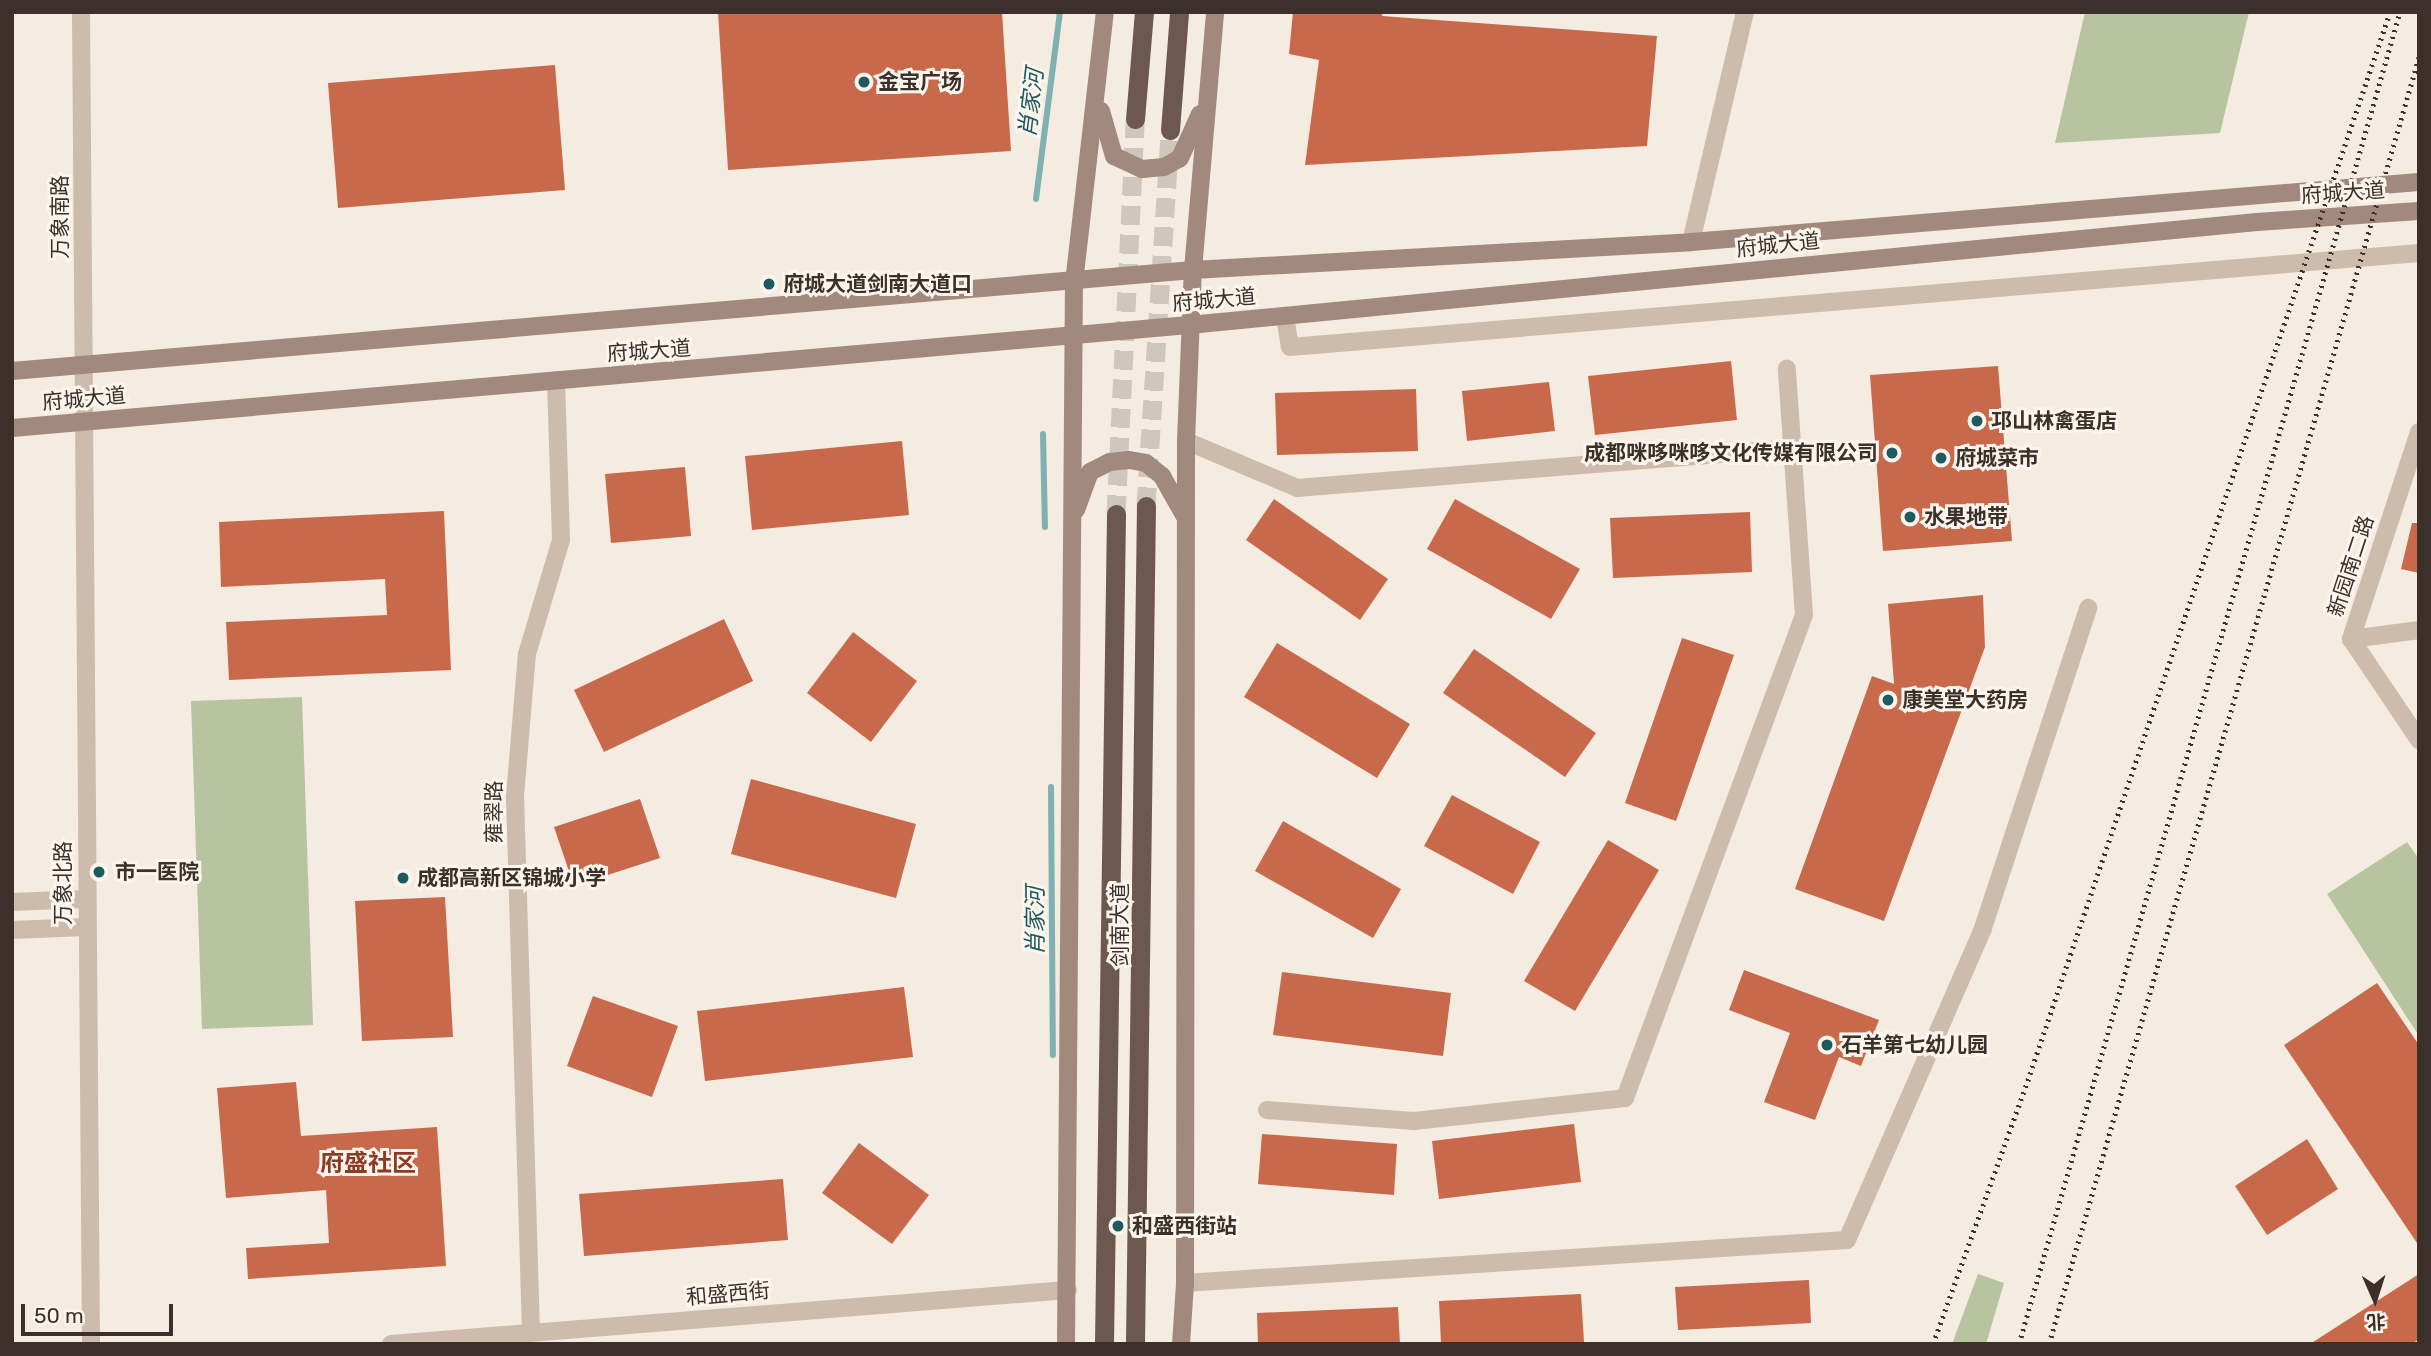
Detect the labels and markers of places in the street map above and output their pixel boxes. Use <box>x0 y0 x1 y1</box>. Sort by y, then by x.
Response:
place label: 金宝广场 <box>878 69 962 95</box>
marker: 金宝广场 <box>856 74 872 90</box>
place label: 府城大道剑南大道口 <box>783 271 972 297</box>
marker: 府城大道剑南大道口 <box>761 276 777 292</box>
place label: 邛山林禽蛋店 <box>1991 408 2117 434</box>
marker: 邛山林禽蛋店 <box>1969 413 1985 429</box>
place label: 成都咪哆咪哆文化传媒有限公司 <box>1584 440 1878 466</box>
marker: 成都咪哆咪哆文化传媒有限公司 <box>1884 445 1900 461</box>
place label: 府城菜市 <box>1955 445 2039 471</box>
marker: 府城菜市 <box>1933 450 1949 466</box>
place label: 水果地带 <box>1924 504 2008 530</box>
marker: 水果地带 <box>1902 509 1918 525</box>
place label: 康美堂大药房 <box>1902 687 2028 713</box>
marker: 康美堂大药房 <box>1880 692 1896 708</box>
place label: 市一医院 <box>115 859 199 885</box>
marker: 市一医院 <box>89 862 109 882</box>
place label: 成都高新区锦城小学 <box>417 865 606 891</box>
marker: 成都高新区锦城小学 <box>395 870 411 886</box>
place label: 石羊第七幼儿园 <box>1841 1032 1988 1058</box>
marker: 石羊第七幼儿园 <box>1819 1037 1835 1053</box>
place label: 和盛西街站 <box>1132 1213 1237 1239</box>
marker: 和盛西街站 <box>1110 1218 1126 1234</box>

